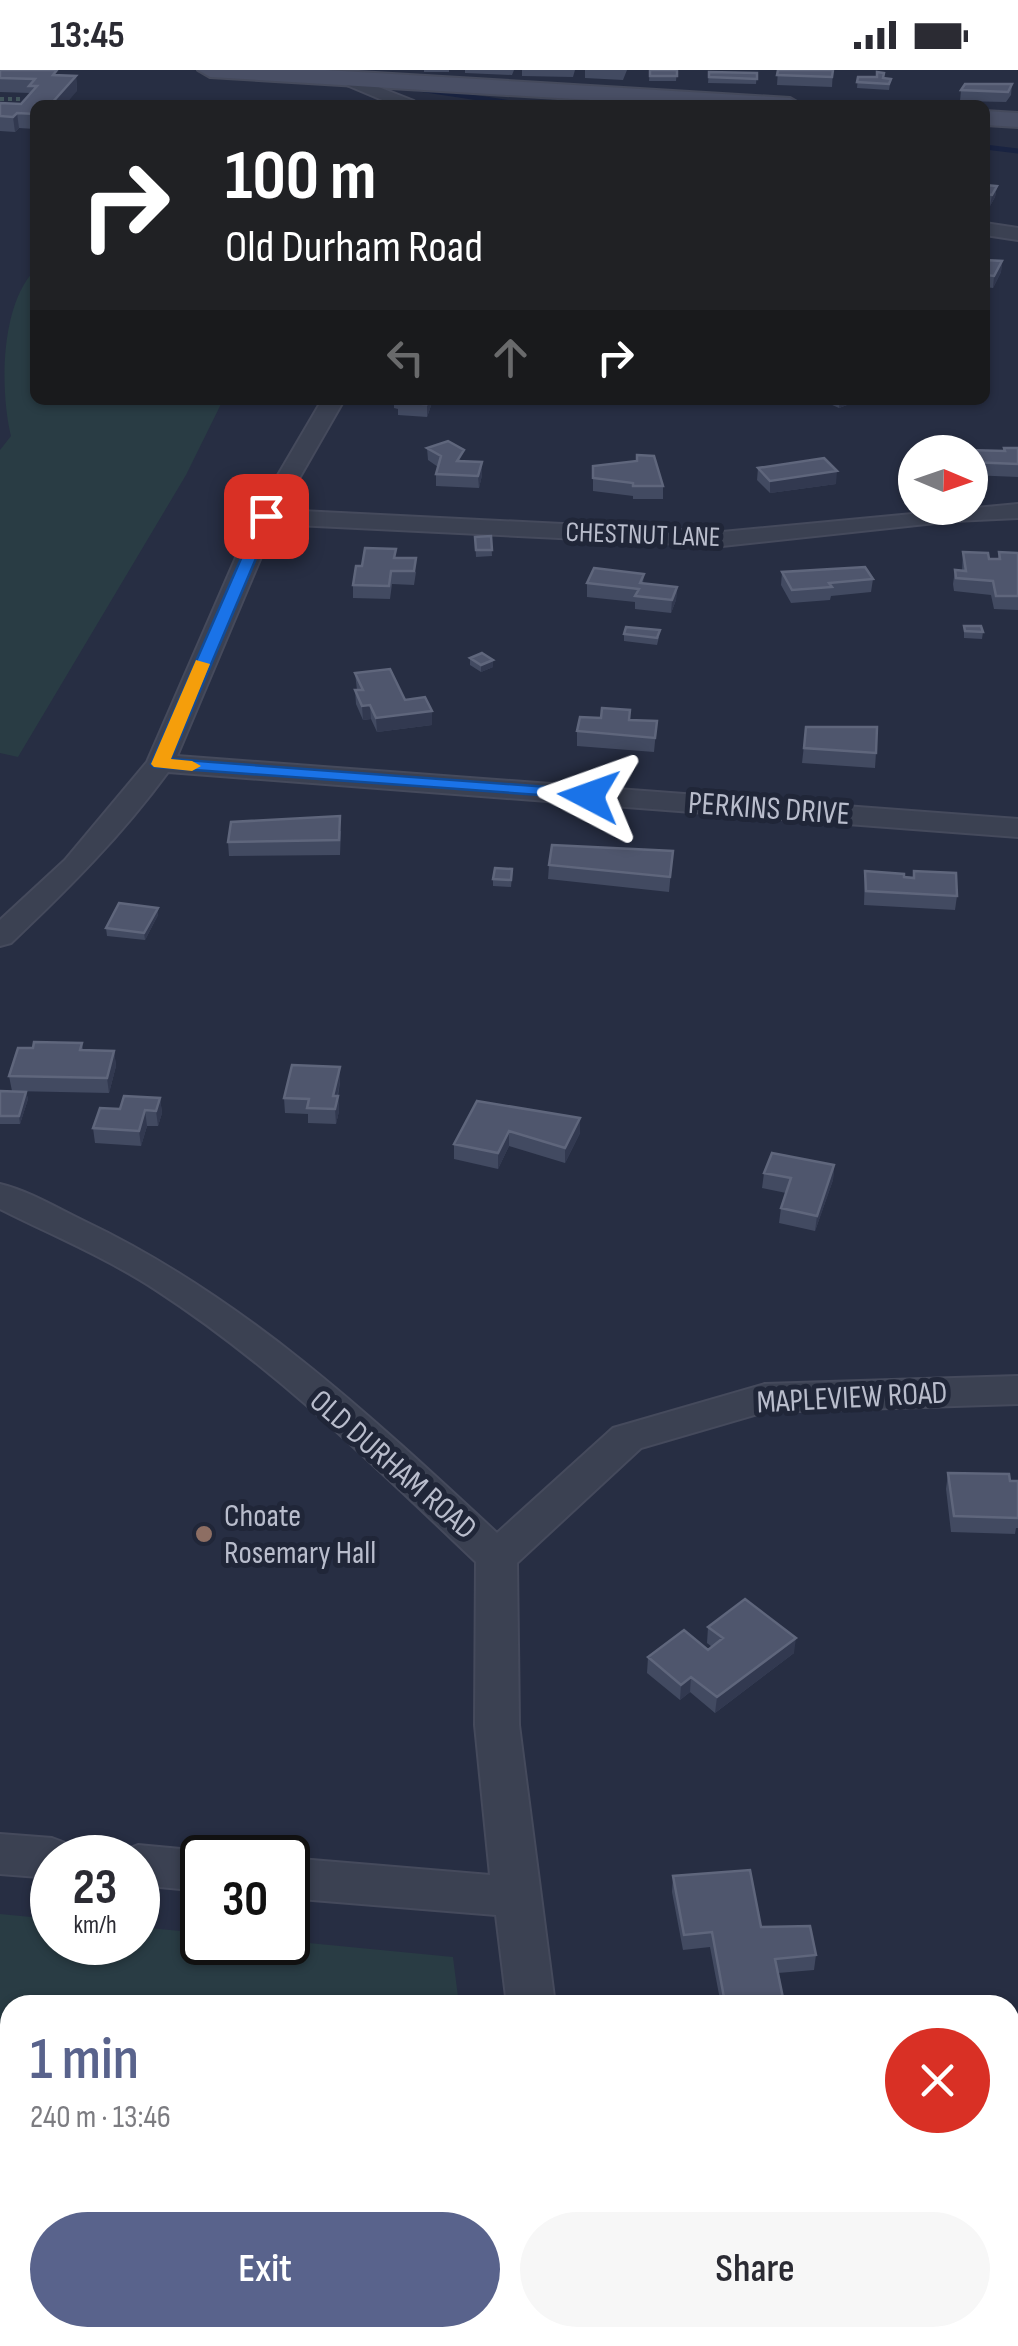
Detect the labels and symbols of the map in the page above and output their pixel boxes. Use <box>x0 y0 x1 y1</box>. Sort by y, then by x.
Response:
north arrow <box>898 435 988 525</box>
pin <box>224 474 309 559</box>
street label: CHESTNUT LANE <box>565 516 721 554</box>
position arrow <box>537 744 641 848</box>
street label: PERKINS DRIVE <box>687 784 851 834</box>
street label: MAPLEVIEW ROAD <box>756 1374 948 1422</box>
street label: OLD DURHAM ROAD <box>302 1382 484 1548</box>
place label: Choate Rosemary Hall <box>224 1497 376 1573</box>
marker: Choate Rosemary Hall <box>193 1523 215 1545</box>
speed limit sign: 30 <box>180 1835 310 1965</box>

